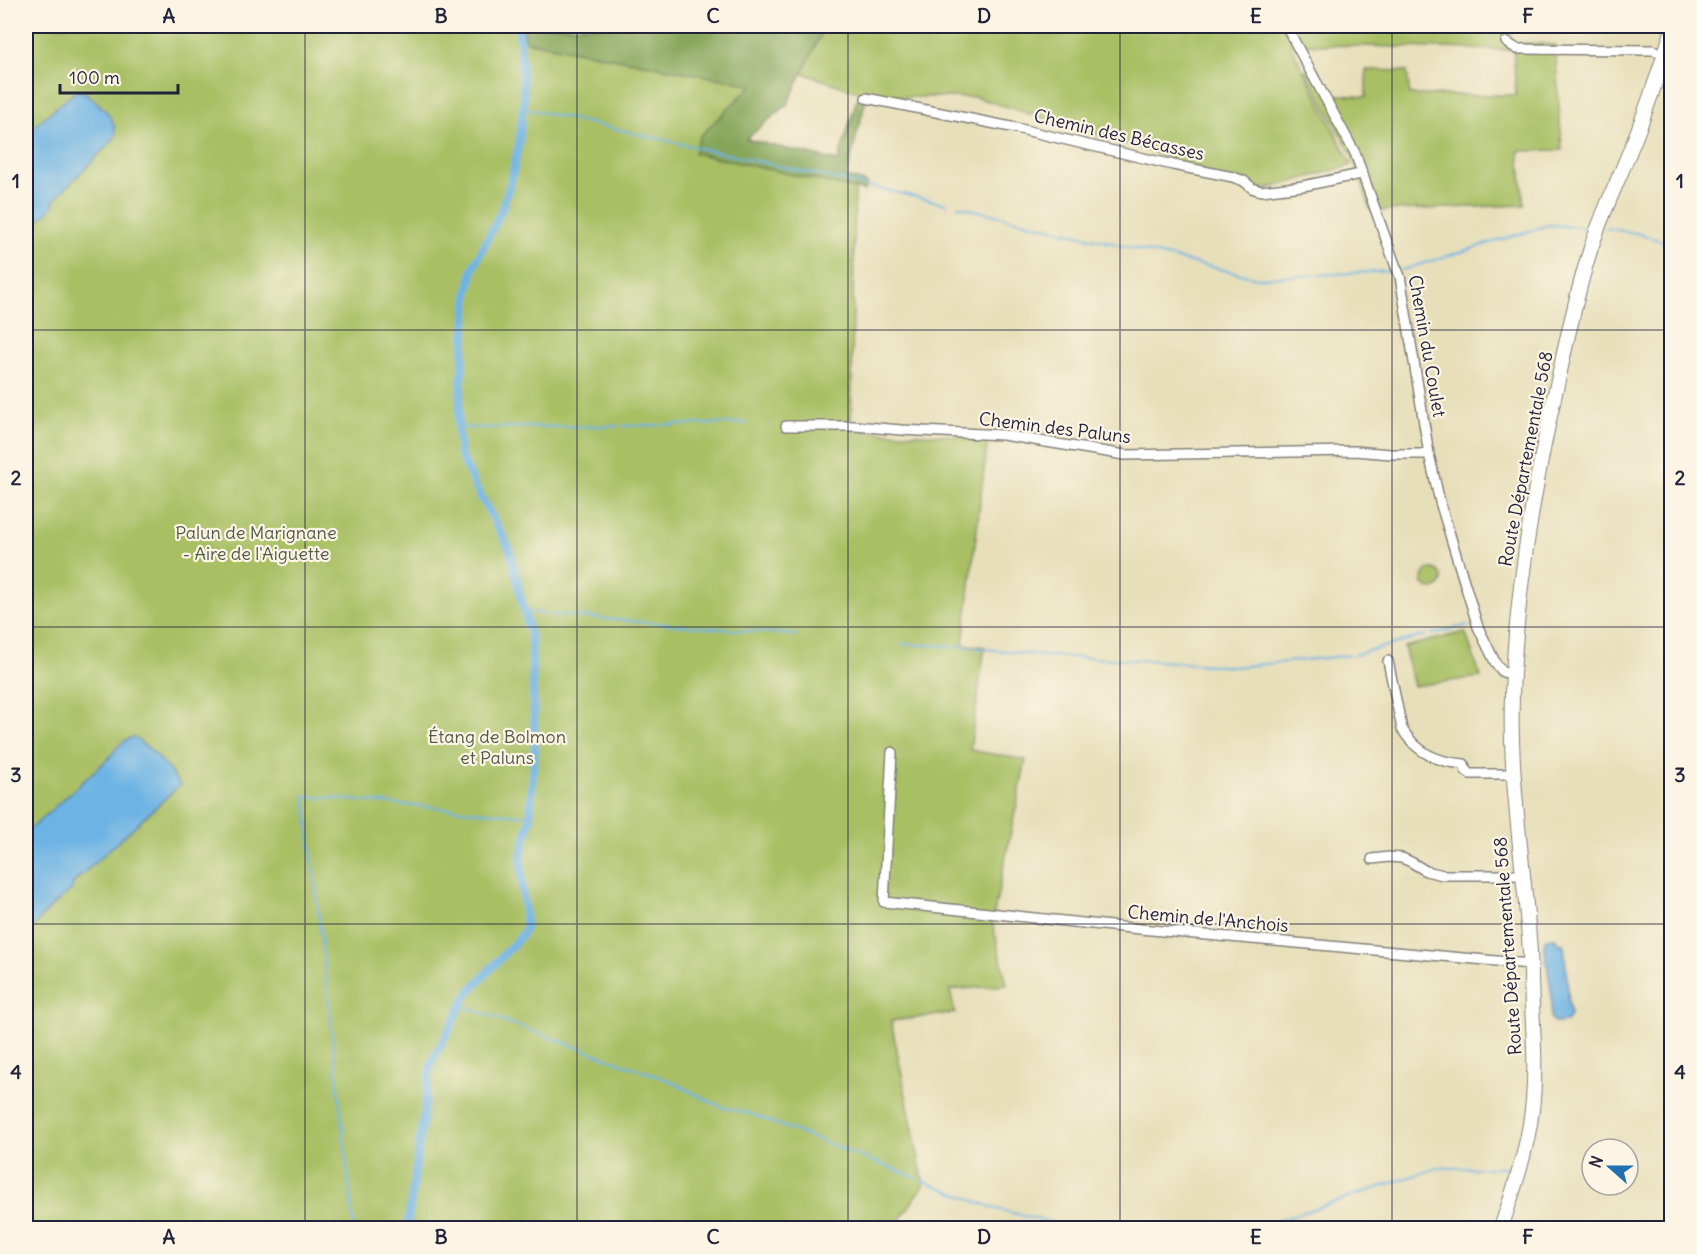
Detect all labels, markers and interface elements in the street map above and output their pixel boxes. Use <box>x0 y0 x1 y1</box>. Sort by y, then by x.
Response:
text: A <box>163 3 176 28</box>
text: B <box>434 3 448 28</box>
text: C <box>706 3 720 28</box>
text: D <box>977 3 991 28</box>
text: E <box>1250 3 1262 28</box>
text: F <box>1522 3 1534 28</box>
scale bar <box>60 57 178 95</box>
text: 100 m <box>69 66 120 89</box>
street label: Chemin des Bécasses <box>1032 104 1207 165</box>
text: 1 <box>12 168 20 193</box>
text: 1 <box>1676 168 1684 193</box>
street label: Chemin du Coulet <box>1404 273 1451 419</box>
street label: Route Départementale 568 <box>1493 349 1558 569</box>
street label: Chemin des Paluns <box>978 407 1132 448</box>
text: 2 <box>11 465 22 490</box>
text: 2 <box>1675 465 1686 490</box>
park label: Palun de Marignane - Aire de l'Aiguette <box>175 521 337 565</box>
park label: Étang de Bolmon et Paluns <box>428 725 566 769</box>
text: 3 <box>10 762 22 787</box>
text: 3 <box>1674 762 1686 787</box>
street label: Route Départementale 568 <box>1488 836 1527 1056</box>
street label: Chemin de l'Anchois <box>1127 900 1290 937</box>
text: 4 <box>10 1059 22 1084</box>
text: 4 <box>1674 1059 1686 1084</box>
north arrow <box>1580 1137 1640 1197</box>
text: N <box>1585 1153 1607 1170</box>
text: A <box>163 1224 176 1249</box>
text: B <box>434 1224 448 1249</box>
text: C <box>706 1224 720 1249</box>
text: D <box>977 1224 991 1249</box>
text: E <box>1250 1224 1262 1249</box>
text: F <box>1522 1224 1534 1249</box>

